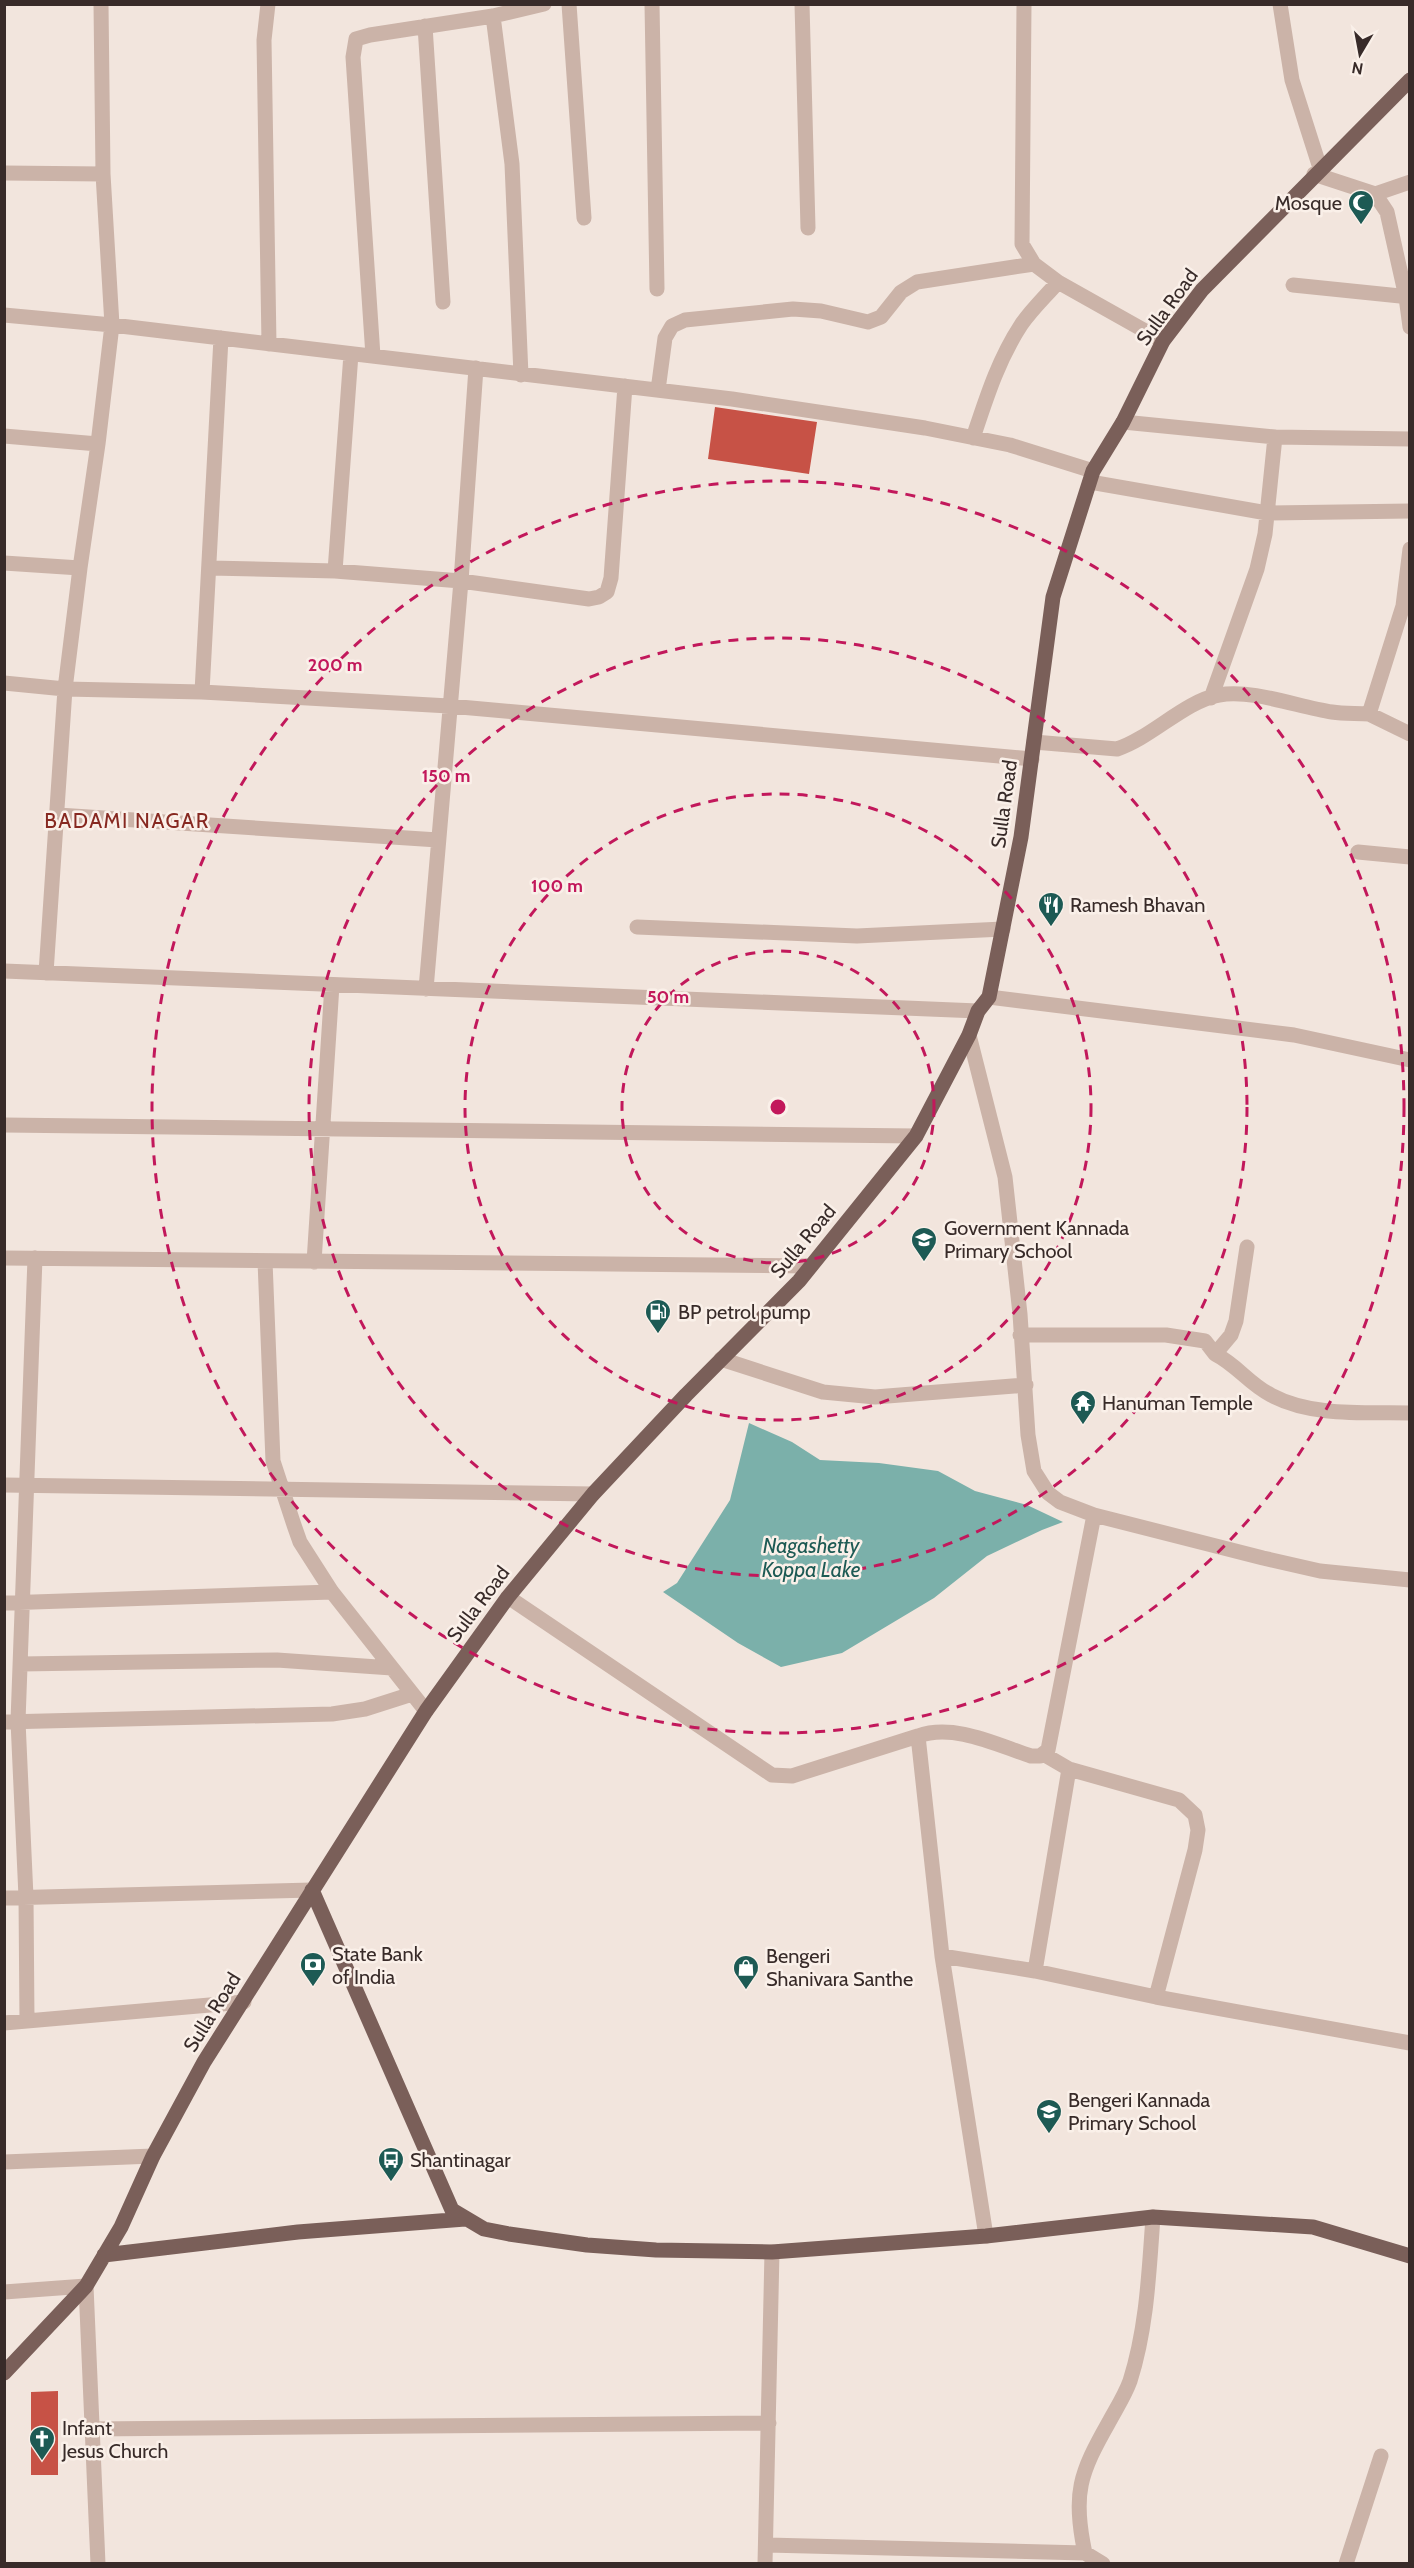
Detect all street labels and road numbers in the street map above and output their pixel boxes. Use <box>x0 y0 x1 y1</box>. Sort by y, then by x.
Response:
street label: Sulla Road <box>1131 264 1203 350</box>
street label: Sulla Road <box>986 758 1022 850</box>
street label: Sulla Road <box>765 1199 841 1283</box>
street label: Sulla Road <box>442 1561 514 1647</box>
street label: Sulla Road <box>178 1968 246 2056</box>

